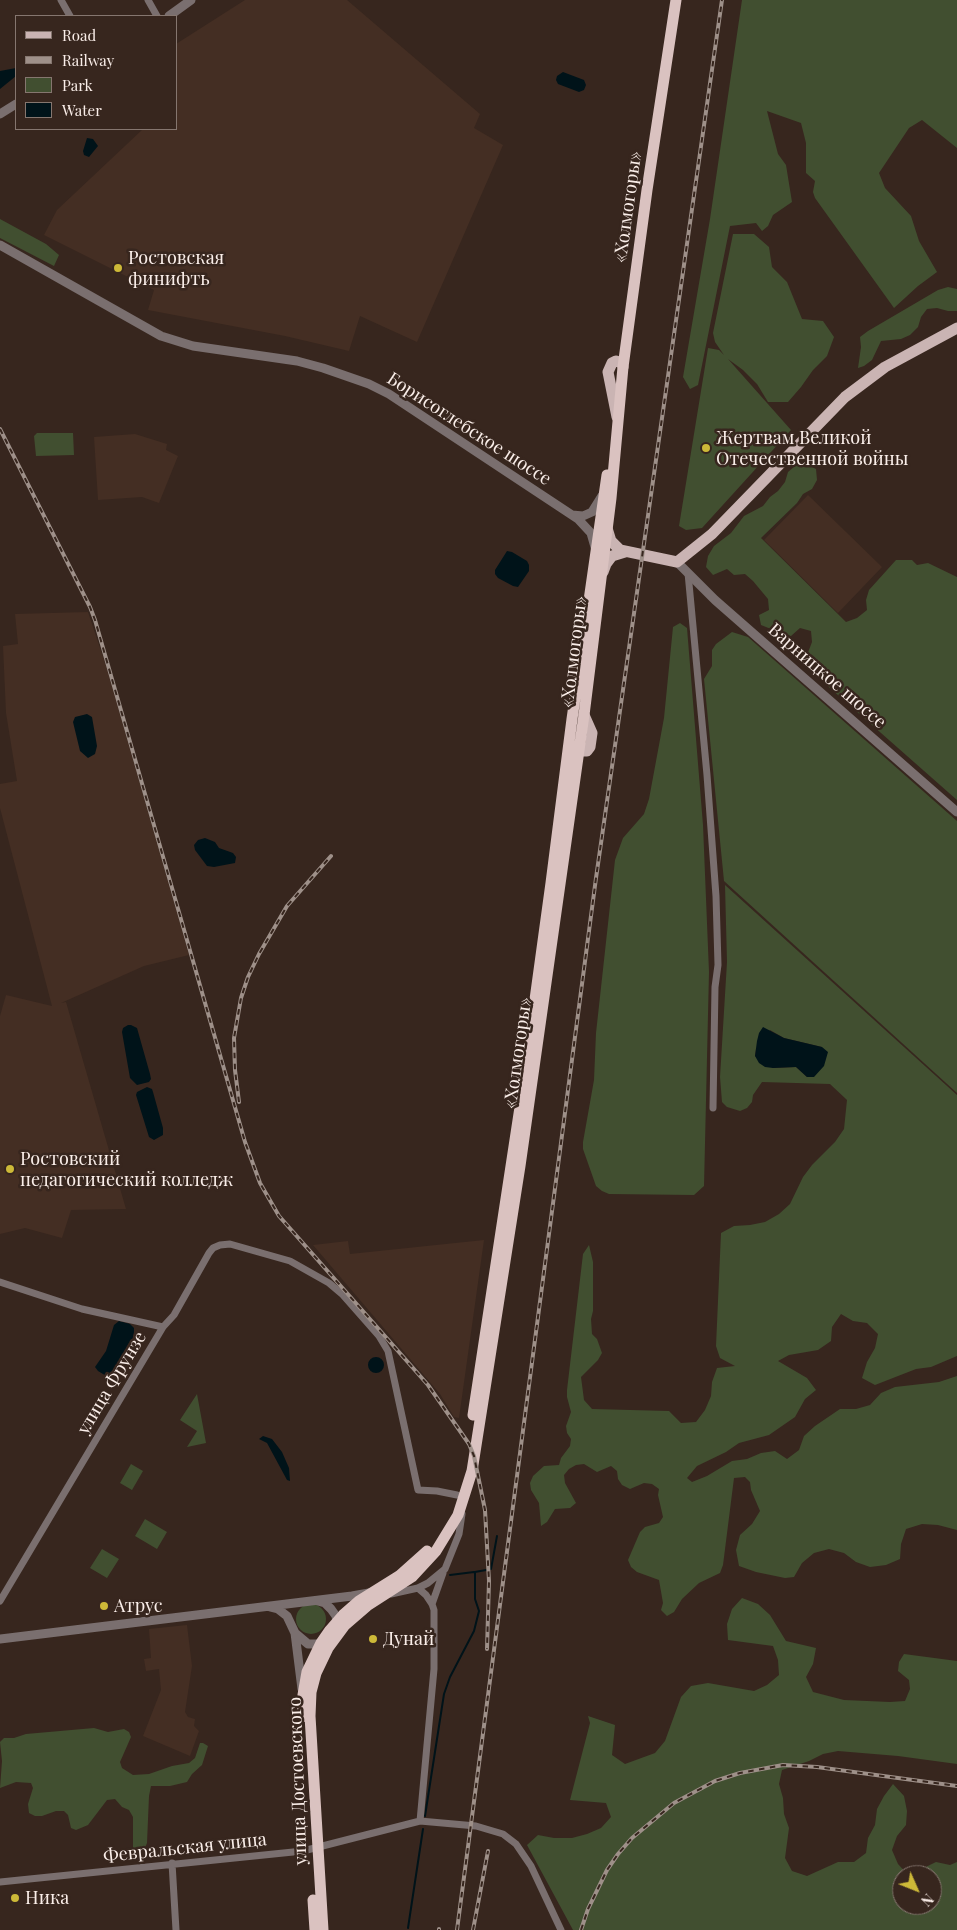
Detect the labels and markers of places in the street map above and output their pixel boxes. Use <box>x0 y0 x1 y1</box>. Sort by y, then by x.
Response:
place label: Ростовская финифть <box>128 247 224 290</box>
marker: Ростовская финифть <box>112 262 124 274</box>
place label: Жертвам Великой Отечественной войны <box>716 427 908 469</box>
marker: Жертвам Великой Отечественной войны <box>700 442 712 454</box>
place label: Ростовский педагогический колледж <box>20 1148 233 1190</box>
marker: Ростовский педагогический колледж <box>4 1163 16 1175</box>
place label: Атрус <box>114 1595 163 1617</box>
marker: Атрус <box>98 1600 110 1612</box>
place label: Дунай <box>383 1628 434 1650</box>
marker: Дунай <box>367 1633 379 1645</box>
place label: Ника <box>25 1887 69 1909</box>
marker: Ника <box>9 1892 21 1904</box>

